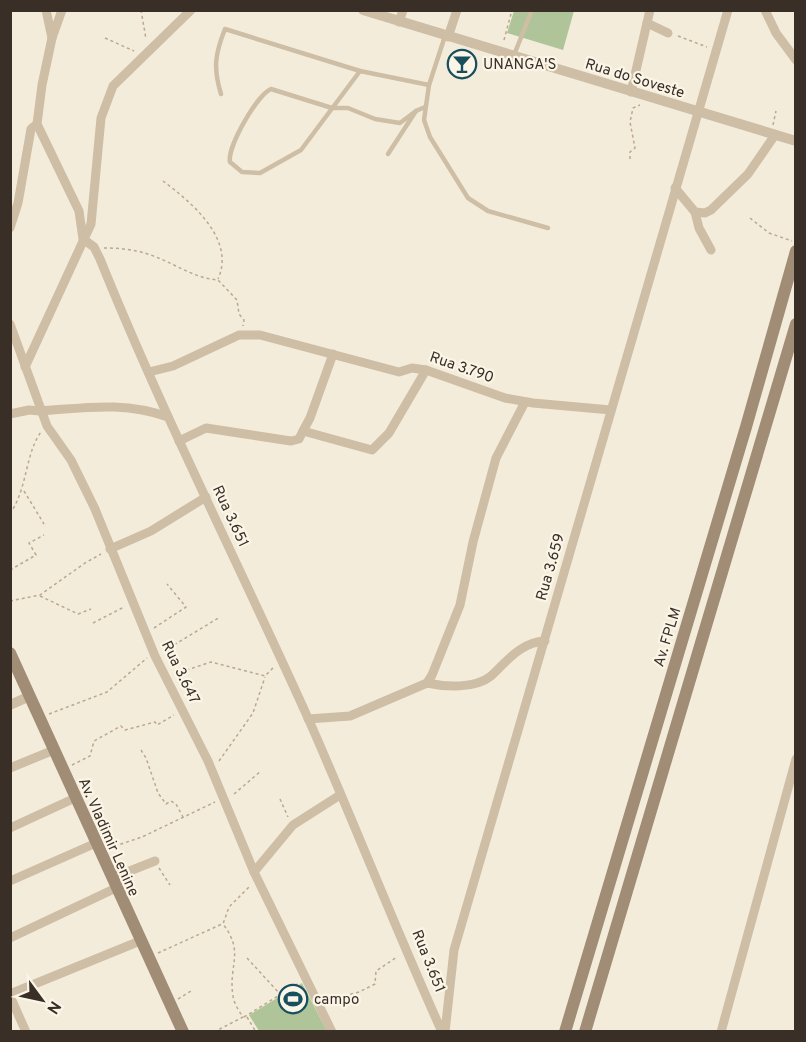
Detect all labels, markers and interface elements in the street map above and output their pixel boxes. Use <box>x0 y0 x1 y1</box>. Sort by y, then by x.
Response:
bar icon: UNANGA'S <box>446 48 478 80</box>
street label: Rua do Soveste <box>583 55 687 104</box>
place label: UNANGA'S <box>483 56 557 75</box>
street label: Rua 3.790 <box>427 349 496 388</box>
street label: Rua 3.651 <box>207 483 252 551</box>
street label: Rua 3.659 <box>533 532 570 603</box>
street label: Av. FPLM <box>650 605 686 670</box>
street label: Rua 3.647 <box>156 638 203 708</box>
street label: Av. Vladimir Lenine <box>73 775 142 900</box>
street label: Rua 3.651 <box>406 927 449 996</box>
north arrow <box>12 970 72 1030</box>
sports icon: campo <box>277 983 309 1015</box>
place label: campo <box>314 991 359 1010</box>
text: N <box>41 997 64 1017</box>

